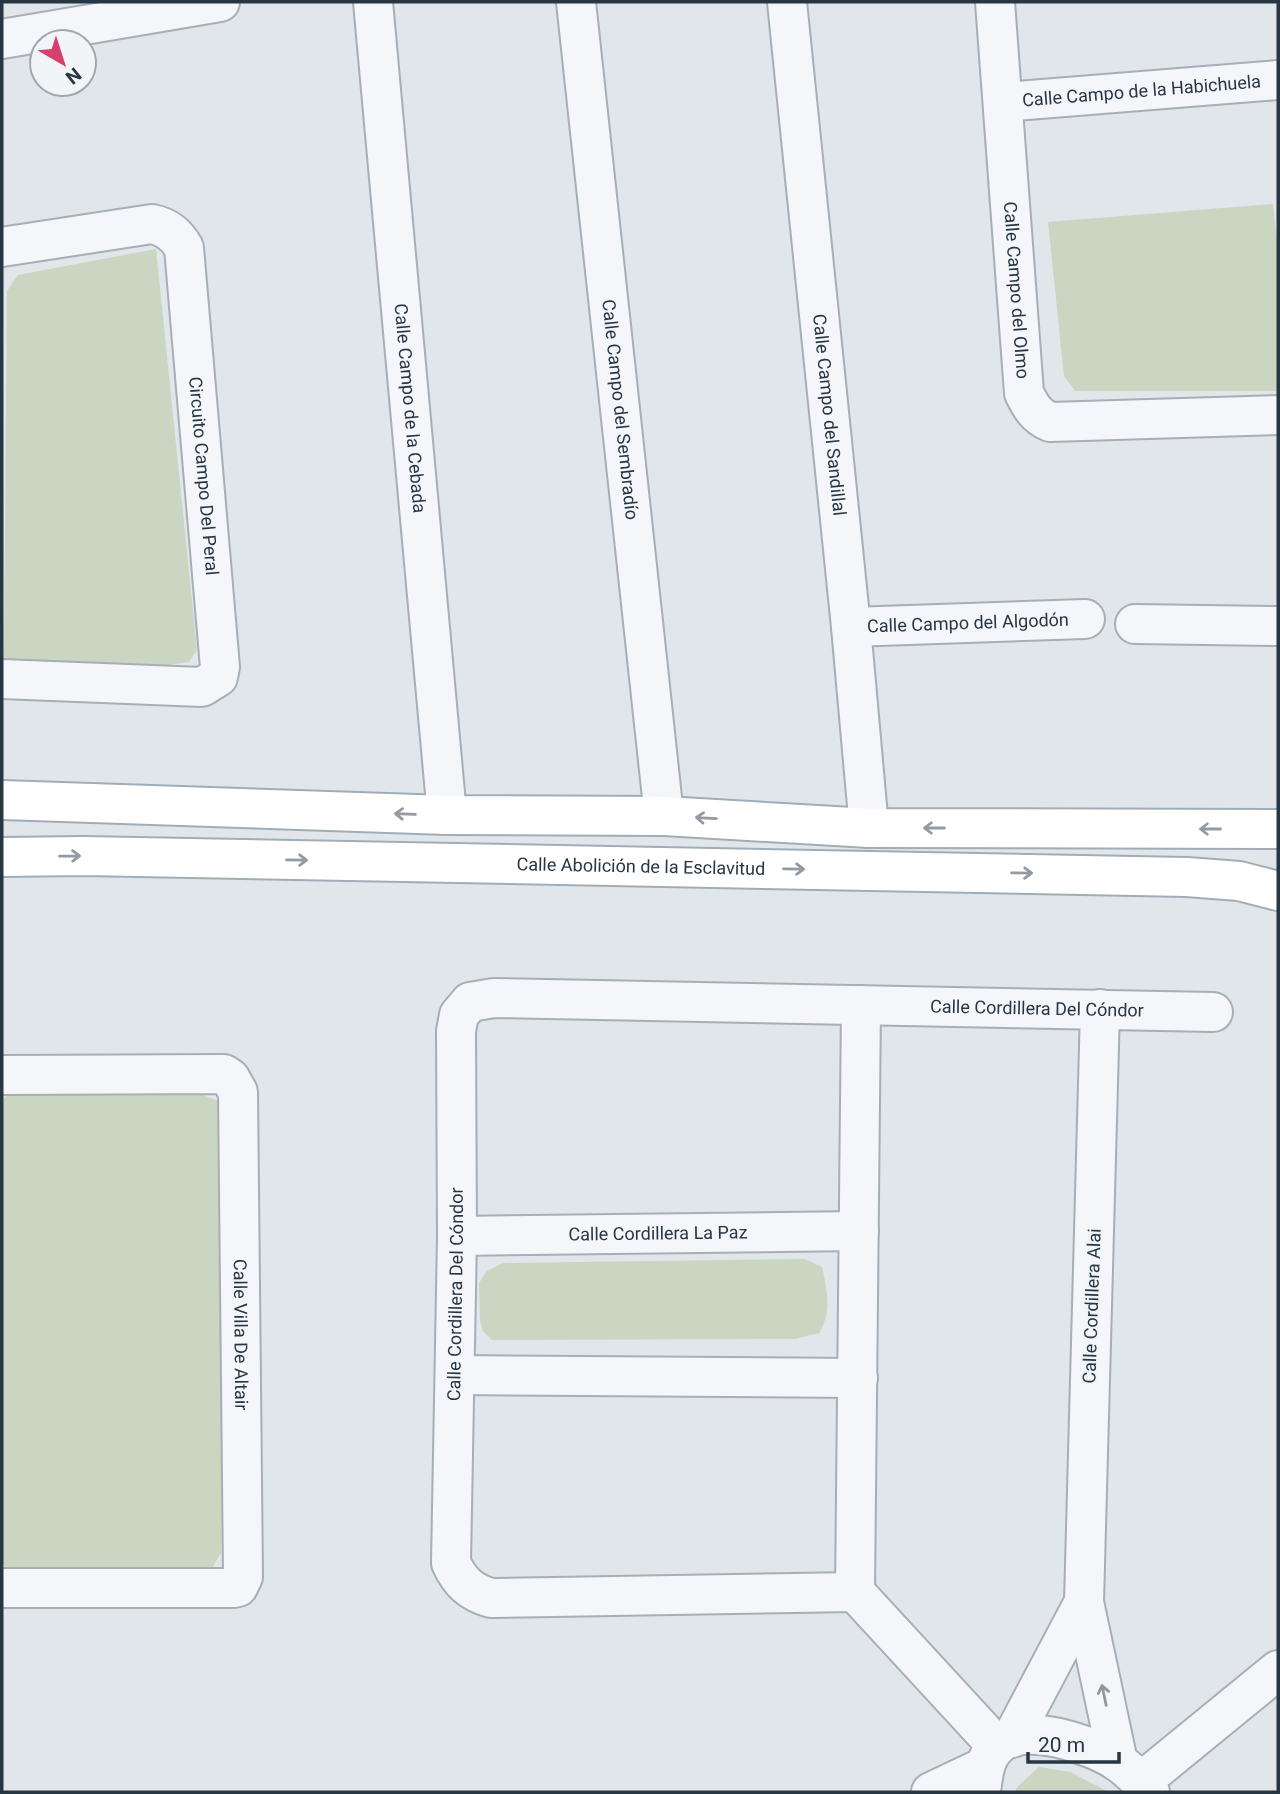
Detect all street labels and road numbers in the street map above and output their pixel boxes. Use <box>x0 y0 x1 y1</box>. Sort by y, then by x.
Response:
street label: Calle Campo de la Habichuela <box>1021 70 1262 111</box>
street label: Calle Campo del Olmo <box>1000 201 1034 380</box>
street label: Calle Campo del Sembradío <box>598 298 643 521</box>
street label: Calle Campo de la Cebada <box>390 303 430 514</box>
street label: Calle Campo del Sandillal <box>809 313 851 517</box>
street label: Circuito Campo Del Peral <box>185 376 223 576</box>
street label: Calle Campo del Algodón <box>867 609 1069 636</box>
street label: Calle Abolición de la Esclavitud <box>516 853 765 879</box>
street label: Calle Cordillera Del Cóndor <box>930 995 1144 1021</box>
street label: Calle Cordillera Del Cóndor <box>443 1187 467 1401</box>
street label: Calle Cordillera La Paz <box>568 1221 748 1245</box>
street label: Calle Cordillera Alai <box>1078 1228 1105 1384</box>
street label: Calle Villa De Altair <box>230 1259 252 1410</box>

